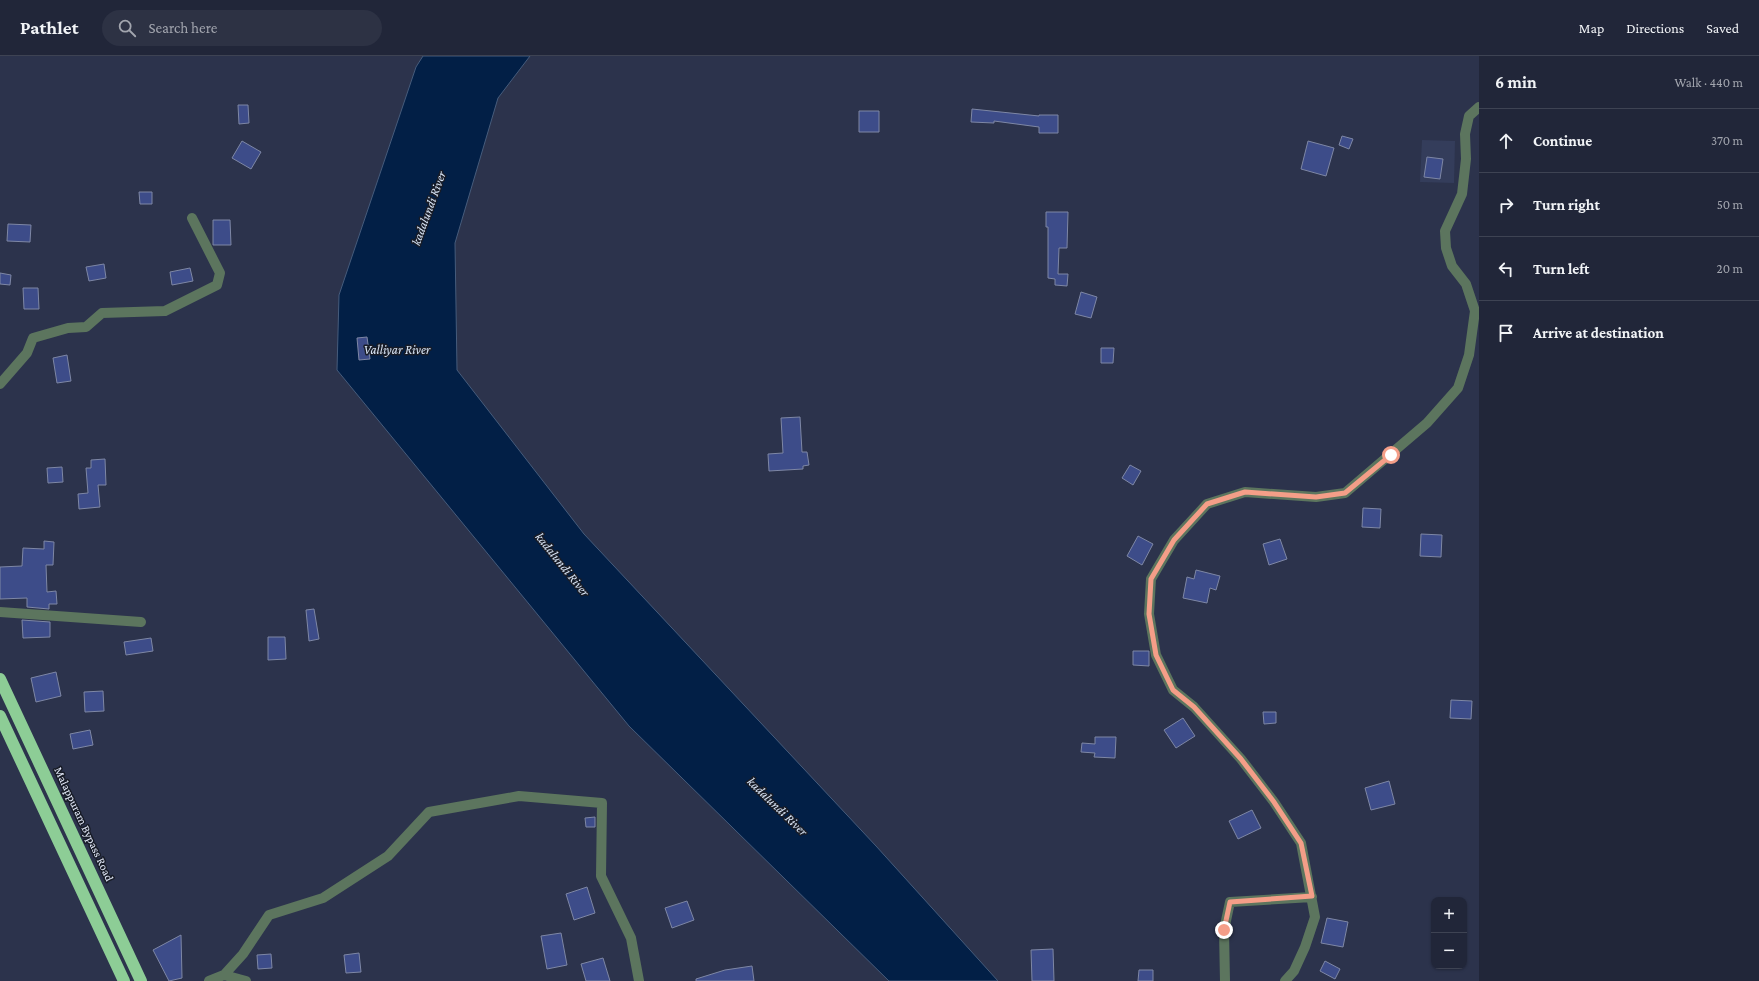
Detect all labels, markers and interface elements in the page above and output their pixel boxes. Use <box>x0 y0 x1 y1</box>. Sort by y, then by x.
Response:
search box <box>102 10 382 46</box>
text: Pathlet <box>20 17 78 38</box>
icon: search <box>116 17 138 39</box>
text: Search here <box>148 20 217 36</box>
text: Map <box>1579 20 1604 36</box>
text: Directions <box>1626 20 1684 36</box>
text: Saved <box>1706 20 1739 36</box>
text: 6 min <box>1495 73 1537 92</box>
text: Walk · 440 m <box>1674 75 1743 90</box>
icon: ahead <box>1495 130 1517 152</box>
text: Continue <box>1533 133 1592 149</box>
text: 370 m <box>1711 133 1743 148</box>
water label: kadalundi River <box>408 169 449 247</box>
icon: right <box>1495 194 1517 216</box>
text: Turn right <box>1533 197 1600 213</box>
text: 50 m <box>1717 197 1743 212</box>
icon: left <box>1495 258 1517 280</box>
text: Turn left <box>1533 261 1589 277</box>
text: 20 m <box>1717 261 1743 276</box>
icon: arrive <box>1495 322 1517 344</box>
text: Arrive at destination <box>1533 325 1664 341</box>
water label: Valliyar River <box>364 342 431 357</box>
route start <box>1382 446 1400 464</box>
water label: kadalundi River <box>532 529 593 600</box>
street label: Malappuram Bypass Road <box>51 765 117 884</box>
water label: kadalundi River <box>744 774 811 839</box>
map controls <box>1431 897 1467 969</box>
button: + <box>1431 897 1467 933</box>
route end <box>1215 921 1233 939</box>
button: − <box>1431 933 1467 969</box>

